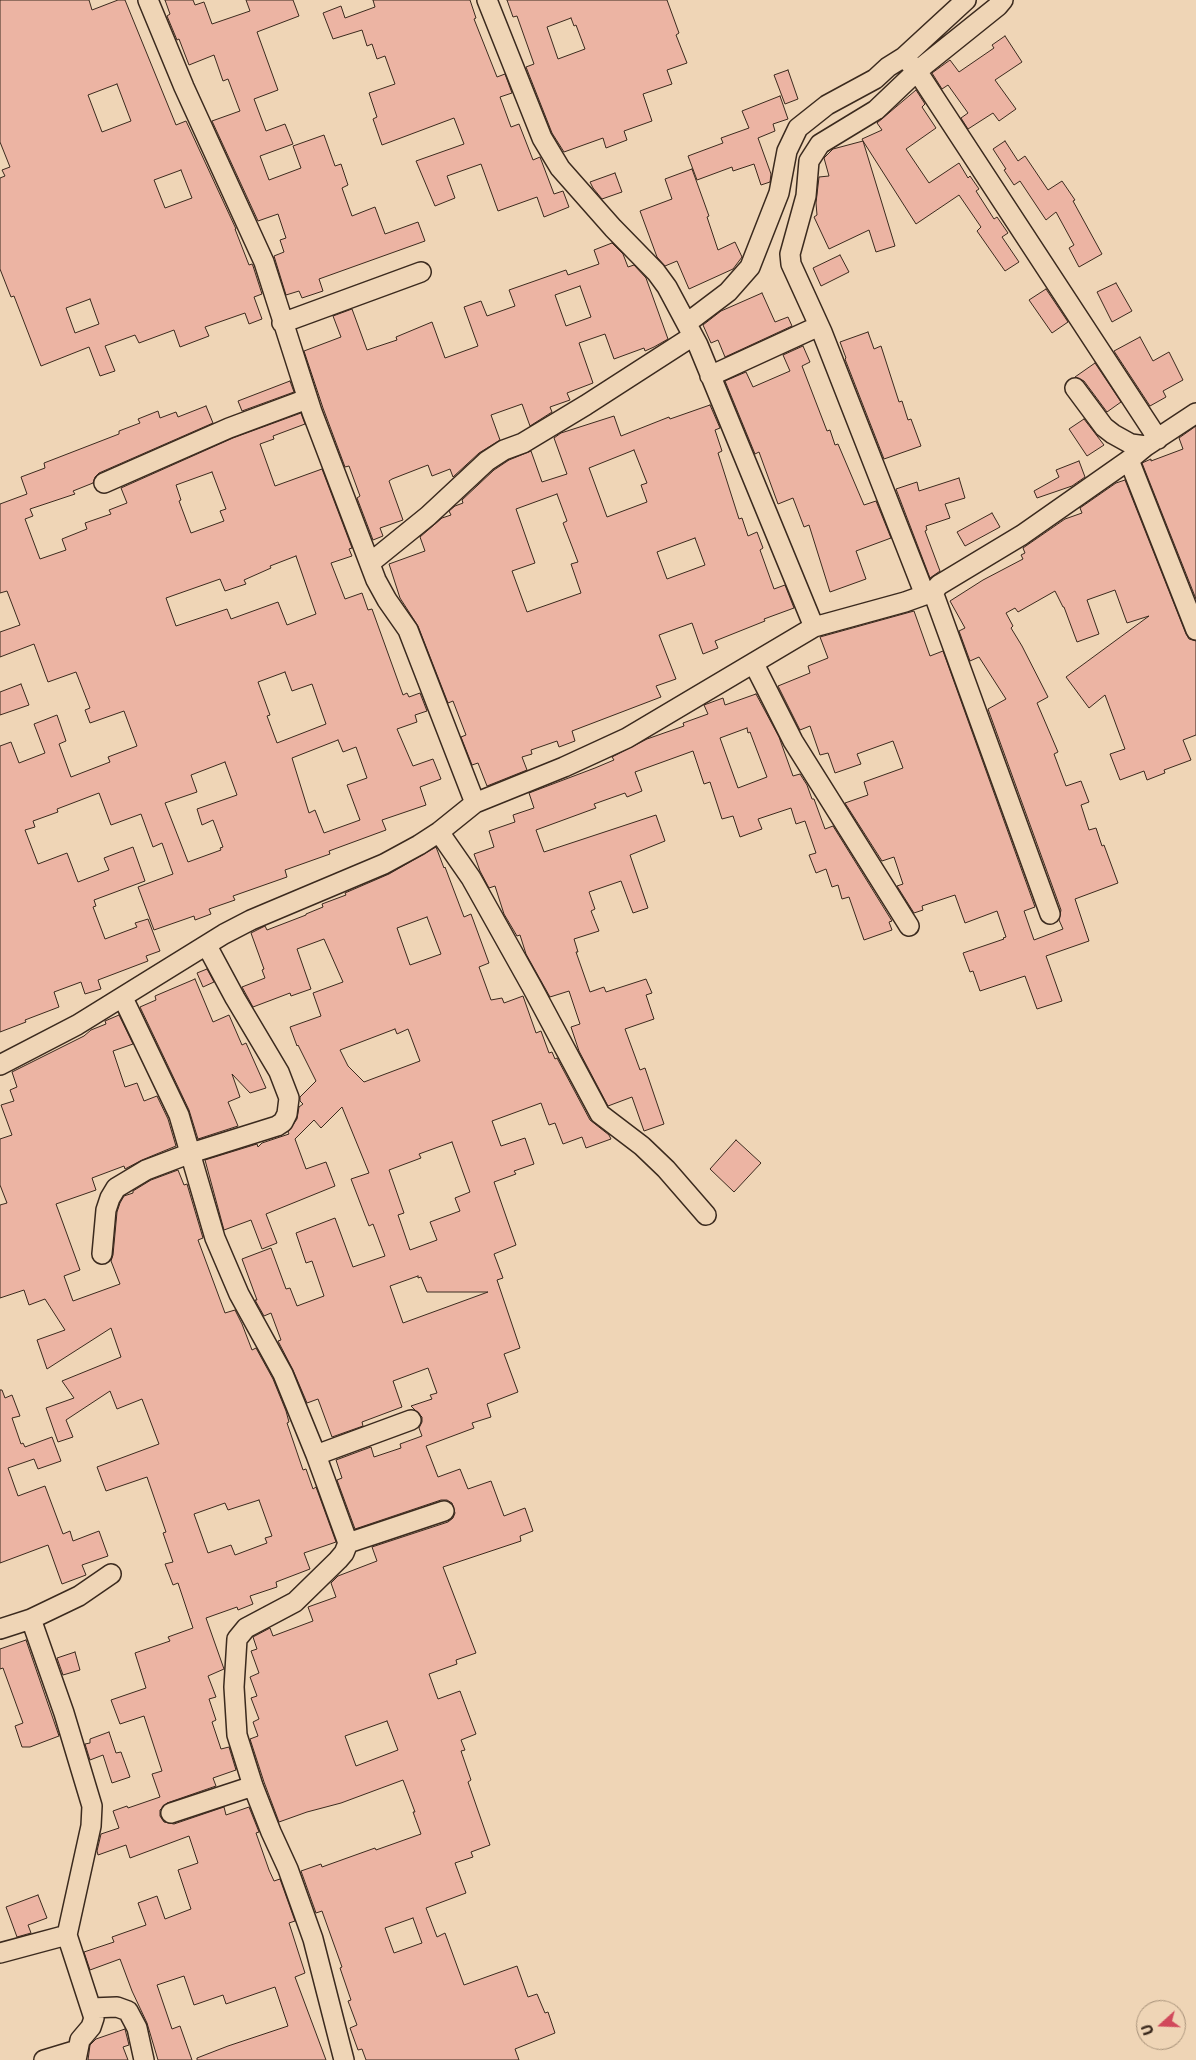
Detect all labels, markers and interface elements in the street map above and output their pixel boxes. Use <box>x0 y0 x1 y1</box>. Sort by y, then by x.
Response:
north arrow <box>1136 2000 1186 2050</box>
text: U <box>1136 2021 1159 2039</box>

